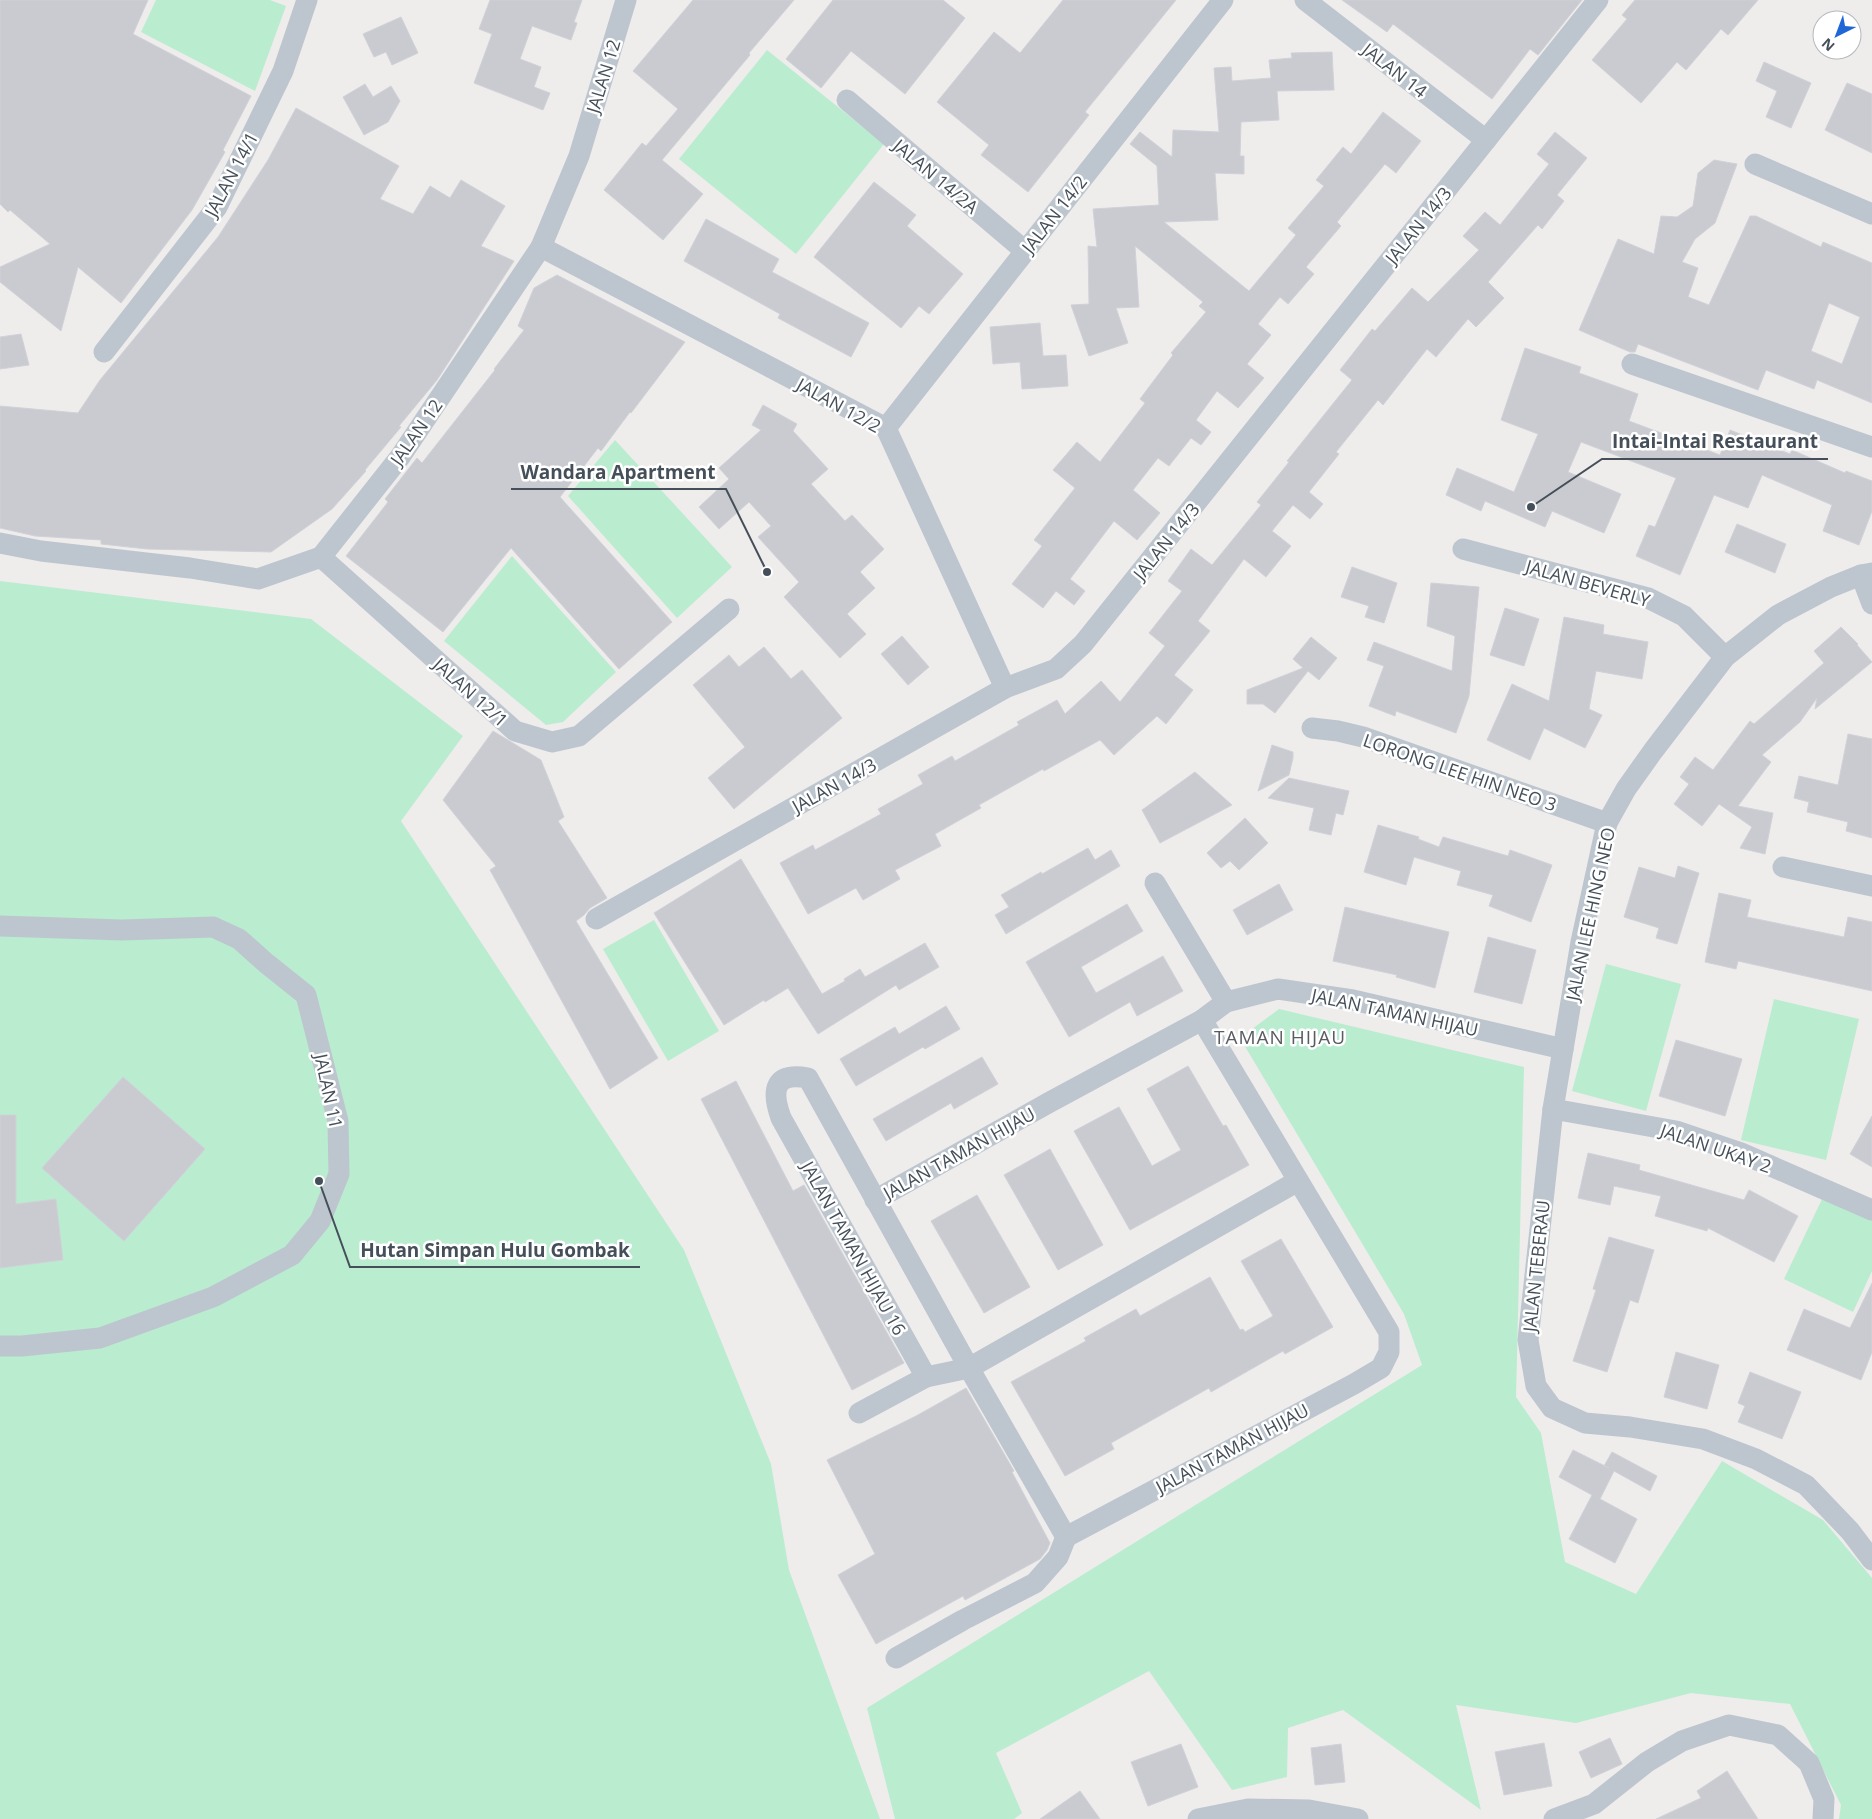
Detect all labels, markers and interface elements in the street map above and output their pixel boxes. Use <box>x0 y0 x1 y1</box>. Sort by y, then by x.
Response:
north arrow <box>1812 10 1862 60</box>
text: N <box>1817 34 1839 56</box>
street label: JALAN 12 <box>580 36 626 118</box>
street label: JALAN 14 <box>1356 36 1432 103</box>
street label: JALAN 14/1 <box>198 127 263 222</box>
street label: JALAN 14/2A <box>887 132 984 219</box>
street label: JALAN 14/2 <box>1015 170 1092 259</box>
street label: JALAN 14/3 <box>1378 181 1456 270</box>
street label: JALAN 12/2 <box>791 371 885 438</box>
street label: JALAN 12 <box>383 394 448 472</box>
callout: Intai-Intai Restaurant <box>1602 425 1828 459</box>
text: Intai-Intai Restaurant <box>1612 428 1818 454</box>
callout: Wandara Apartment <box>511 455 726 489</box>
text: Wandara Apartment <box>521 459 715 485</box>
street label: JALAN 14/3 <box>1126 497 1204 586</box>
street label: JALAN BEVERLY <box>1521 553 1654 612</box>
street label: JALAN 12/1 <box>427 651 513 732</box>
street label: LORONG LEE HIN NEO 3 <box>1360 728 1560 816</box>
street label: JALAN 14/3 <box>786 752 880 819</box>
street label: JALAN LEE HING NEO <box>1560 825 1620 1005</box>
street label: JALAN TAMAN HIJAU <box>1307 982 1481 1041</box>
district label: TAMAN HIJAU <box>1214 1024 1346 1050</box>
street label: JALAN 11 <box>309 1049 349 1131</box>
street label: JALAN TAMAN HIJAU <box>877 1101 1039 1206</box>
street label: JALAN UKAY 2 <box>1655 1117 1775 1178</box>
street label: JALAN TAMAN HIJAU 16 <box>795 1155 912 1339</box>
street label: JALAN TEBERAU <box>1517 1199 1555 1335</box>
callout: Hutan Simpan Hulu Gombak <box>350 1233 640 1267</box>
text: Hutan Simpan Hulu Gombak <box>360 1237 630 1263</box>
street label: JALAN TAMAN HIJAU <box>1150 1398 1313 1499</box>

